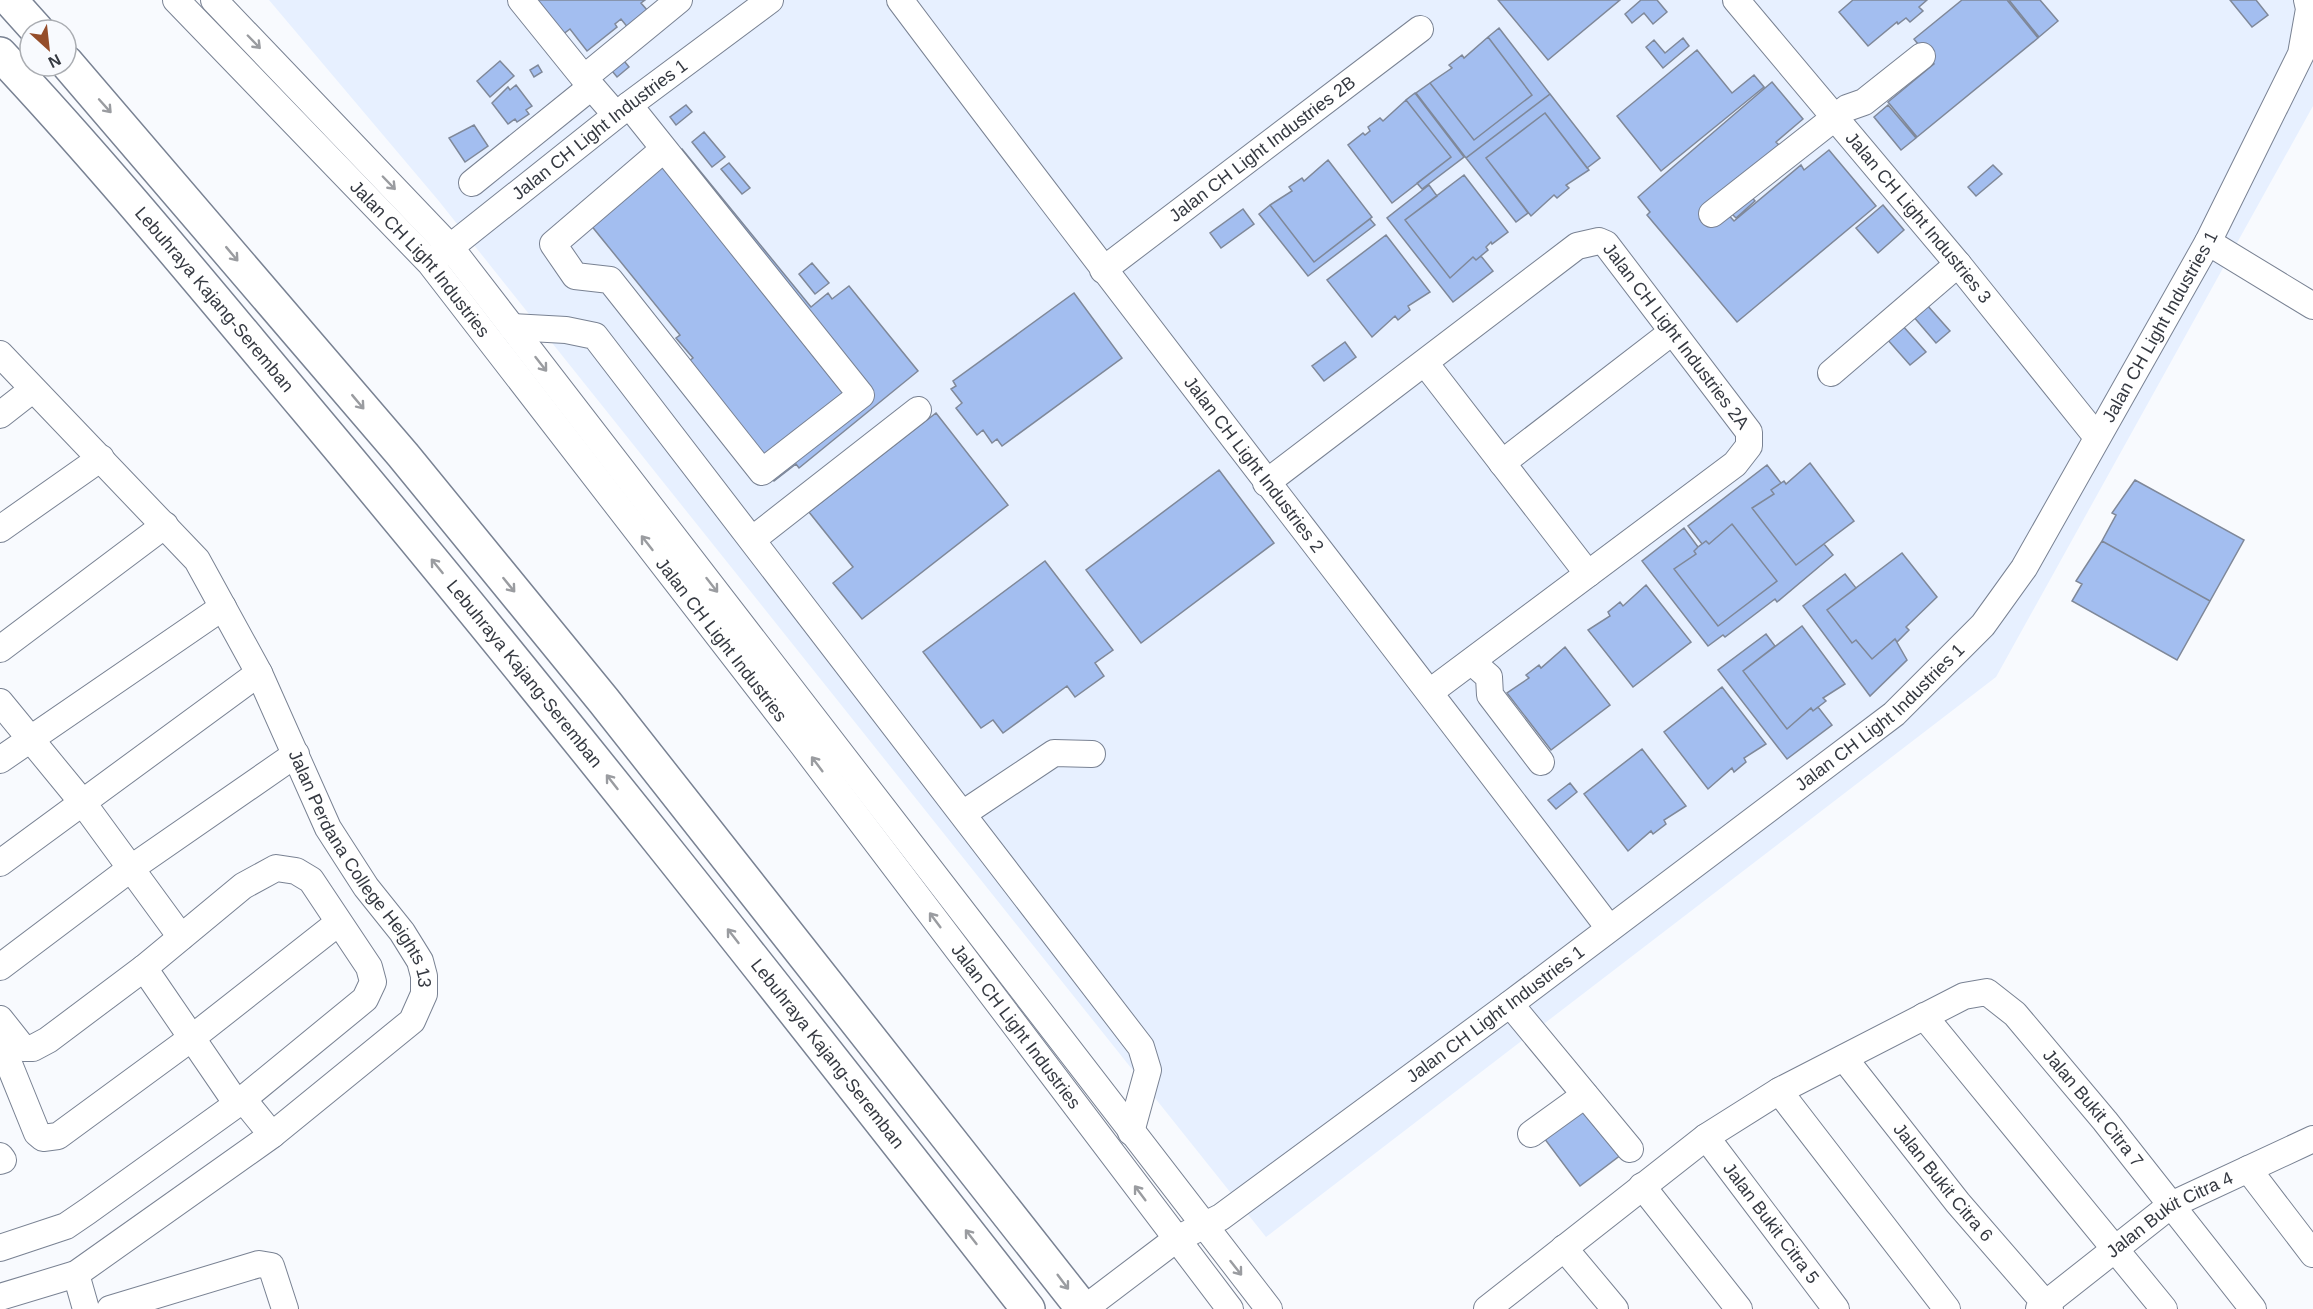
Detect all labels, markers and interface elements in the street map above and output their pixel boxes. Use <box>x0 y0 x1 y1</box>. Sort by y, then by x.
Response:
north arrow <box>18 18 78 78</box>
one-way arrow <box>247 35 262 50</box>
text: N <box>46 51 64 71</box>
street label: Jalan CH Light Industries 1 <box>508 55 691 204</box>
street label: Jalan CH Light Industries 2B <box>1165 72 1359 226</box>
one-way arrow <box>98 98 112 113</box>
street label: Jalan CH Light Industries 3 <box>1842 128 1995 307</box>
one-way arrow <box>382 175 396 190</box>
street label: Jalan CH Light Industries <box>346 177 494 341</box>
street label: Lebuhraya Kajang-Seremban <box>131 203 298 396</box>
street label: Jalan CH Light Industries 1 <box>2098 228 2222 426</box>
street label: Jalan CH Light Industries 2A <box>1599 239 1753 433</box>
one-way arrow <box>225 246 239 261</box>
one-way arrow <box>535 356 548 372</box>
street label: Jalan CH Light Industries 2 <box>1180 373 1328 556</box>
one-way arrow <box>352 394 365 410</box>
one-way arrow <box>640 536 653 552</box>
street label: Jalan CH Light Industries <box>652 554 791 726</box>
one-way arrow <box>431 558 444 574</box>
street label: Lebuhraya Kajang-Seremban <box>443 576 606 771</box>
one-way arrow <box>503 577 516 593</box>
one-way arrow <box>705 577 718 593</box>
street label: Jalan CH Light Industries 1 <box>1791 640 1968 795</box>
street label: Jalan Perdana College Heights 13 <box>285 747 434 988</box>
one-way arrow <box>811 757 823 773</box>
one-way arrow <box>606 775 619 791</box>
one-way arrow <box>929 912 941 928</box>
one-way arrow <box>727 928 740 944</box>
street label: Jalan CH Light Industries <box>947 940 1085 1113</box>
street label: Jalan CH Light Industries 1 <box>1403 941 1588 1087</box>
street label: Lebuhraya Kajang-Seremban <box>747 955 908 1152</box>
street label: Jalan Bukit Citra 7 <box>2039 1045 2147 1171</box>
street label: Jalan Bukit Citra 6 <box>1889 1119 1997 1246</box>
street label: Jalan Bukit Citra 5 <box>1719 1159 1823 1288</box>
street label: Jalan Bukit Citra 4 <box>2103 1168 2236 1262</box>
one-way arrow <box>1134 1186 1147 1202</box>
one-way arrow <box>965 1229 978 1245</box>
one-way arrow <box>1230 1259 1243 1275</box>
one-way arrow <box>1056 1274 1069 1290</box>

